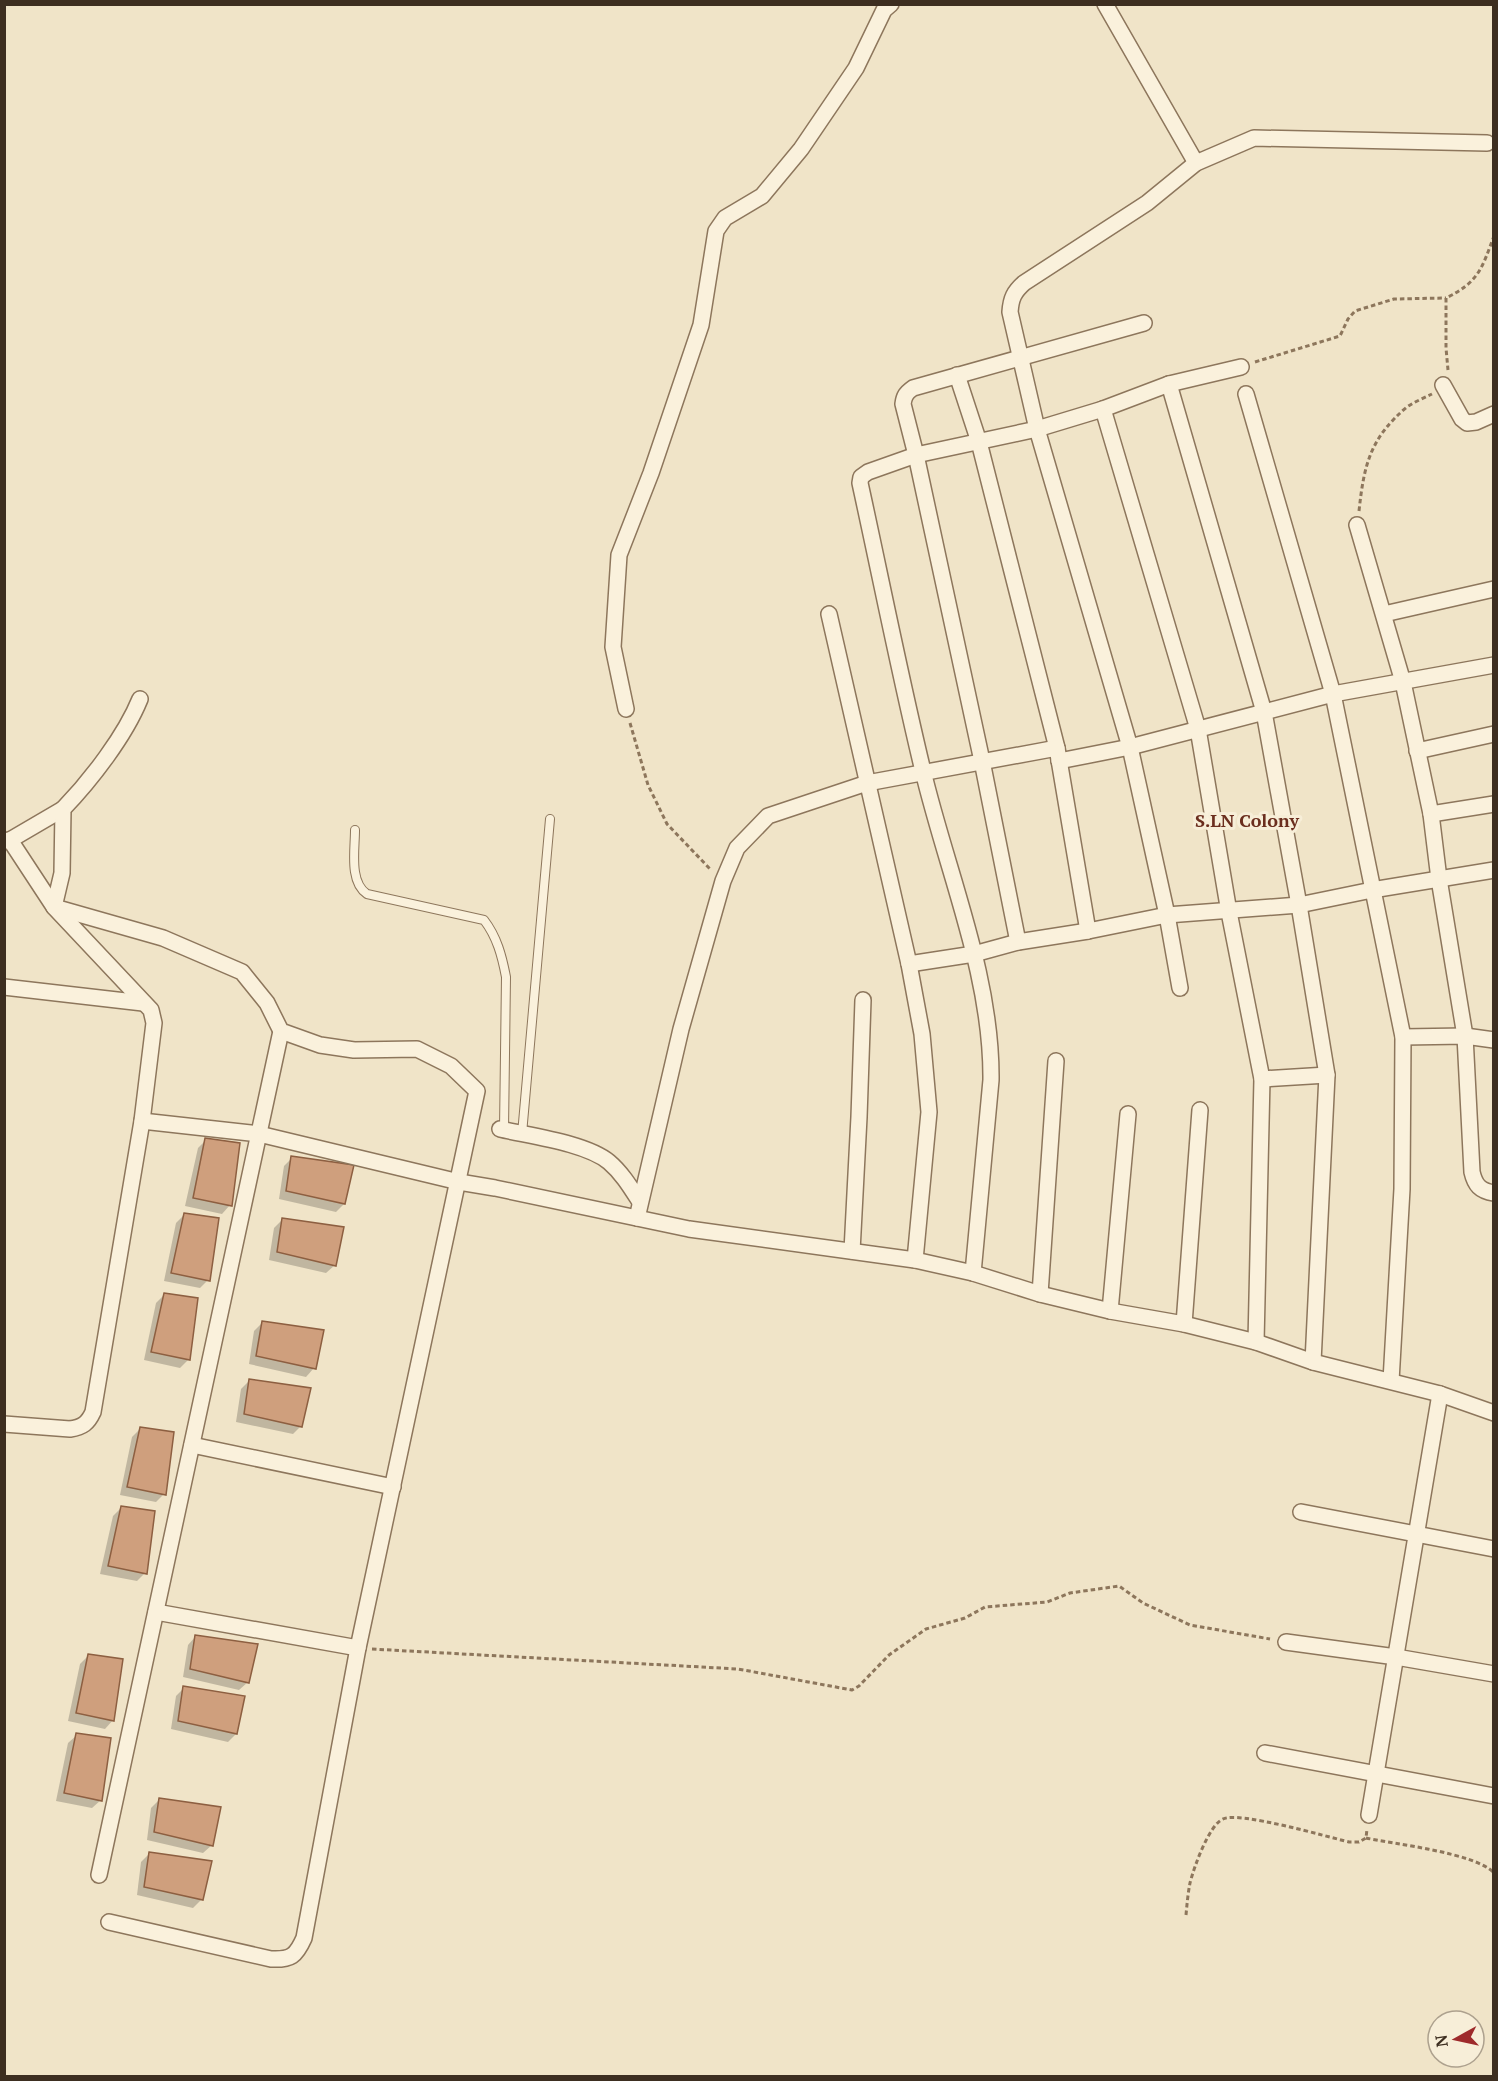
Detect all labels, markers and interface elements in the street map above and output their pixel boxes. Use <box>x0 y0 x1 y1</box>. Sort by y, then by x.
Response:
district label: S.LN Colony <box>1195 808 1300 832</box>
north arrow <box>1426 2009 1486 2069</box>
text: N <box>1429 2034 1453 2049</box>

